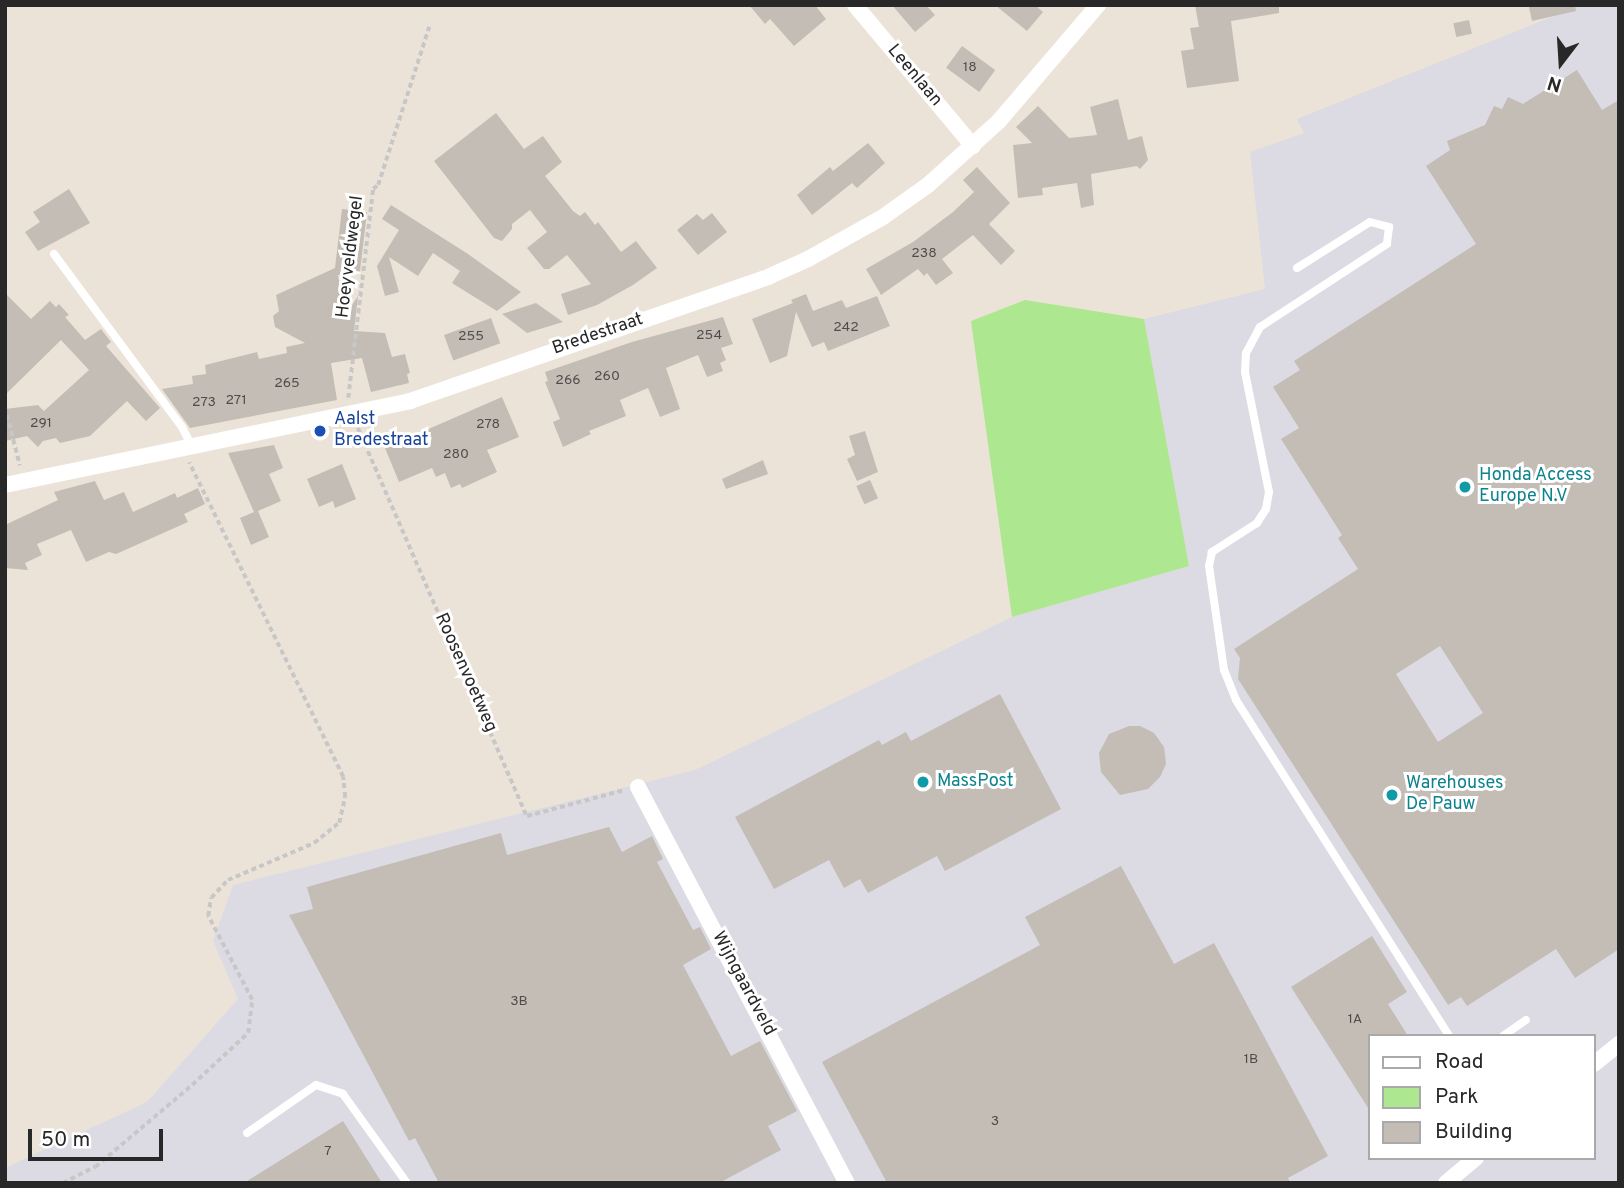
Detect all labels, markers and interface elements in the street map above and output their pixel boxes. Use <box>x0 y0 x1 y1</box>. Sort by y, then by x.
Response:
north arrow <box>1526 28 1596 98</box>
street label: Leenlaan <box>882 41 946 111</box>
house number: 18 <box>963 60 977 76</box>
text: N <box>1545 70 1565 97</box>
street label: Hoeyveldwegel <box>333 195 369 319</box>
house number: 238 <box>911 246 937 262</box>
street label: Bredestraat <box>550 309 646 361</box>
house number: 242 <box>833 320 859 336</box>
house number: 254 <box>696 328 722 344</box>
house number: 255 <box>458 329 484 345</box>
house number: 260 <box>594 369 620 385</box>
house number: 266 <box>555 373 581 389</box>
house number: 265 <box>274 376 300 392</box>
house number: 271 <box>225 393 247 409</box>
house number: 273 <box>192 395 216 411</box>
place label: Aalst Bredestraat <box>334 410 429 452</box>
house number: 291 <box>30 416 52 432</box>
house number: 278 <box>476 417 500 433</box>
marker: Aalst Bredestraat <box>312 423 328 439</box>
house number: 280 <box>443 447 469 463</box>
place label: Honda Access Europe N.V <box>1479 466 1593 508</box>
marker: Honda Access Europe N.V <box>1457 479 1473 495</box>
street label: Roosenvoetweg <box>429 610 501 736</box>
place label: MassPost <box>937 771 1014 793</box>
marker: MassPost <box>915 774 931 790</box>
place label: Warehouses De Pauw <box>1406 774 1503 816</box>
marker: Warehouses De Pauw <box>1384 787 1400 803</box>
street label: Wijngaardveld <box>706 928 780 1040</box>
house number: 3B <box>510 994 528 1010</box>
house number: 1A <box>1348 1012 1362 1028</box>
legend <box>1368 1034 1596 1160</box>
text: Road <box>1435 1049 1484 1076</box>
house number: 1B <box>1244 1052 1258 1068</box>
text: Park <box>1435 1084 1478 1111</box>
scale bar <box>32 1114 166 1158</box>
house number: 3 <box>991 1114 999 1130</box>
text: Building <box>1435 1119 1513 1146</box>
text: 50 m <box>41 1127 90 1154</box>
house number: 7 <box>324 1144 332 1160</box>

